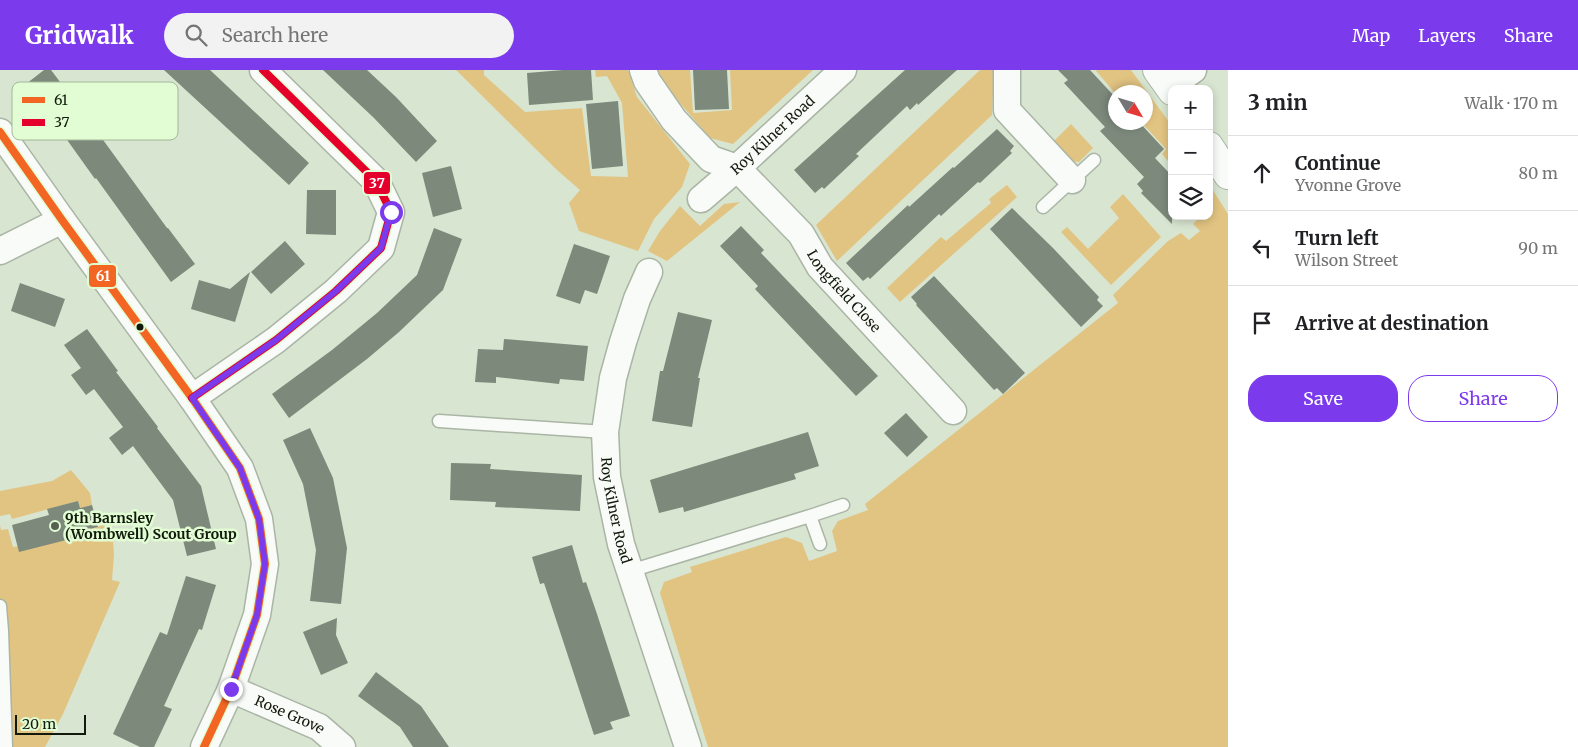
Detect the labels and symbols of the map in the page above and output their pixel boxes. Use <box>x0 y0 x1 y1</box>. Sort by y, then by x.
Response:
legend <box>12 82 178 140</box>
north arrow <box>1108 85 1153 130</box>
text: 61 <box>54 91 68 109</box>
street label: Roy Kilner Road <box>727 91 819 179</box>
text: 37 <box>54 113 70 131</box>
line badge: 37 <box>363 171 391 195</box>
text: 37 <box>369 174 385 192</box>
route start <box>380 201 403 224</box>
street label: Longfield Close <box>803 247 885 336</box>
line badge: 61 <box>88 264 117 288</box>
text: 61 <box>96 267 111 285</box>
unlabelled marker <box>135 322 145 332</box>
street label: Roy Kilner Road <box>597 457 636 566</box>
place label: 9th Barnsley (Wombwell) Scout Group <box>65 509 237 543</box>
marker: 9th Barnsley (Wombwell) Scout Group <box>49 520 61 532</box>
route end <box>220 678 243 701</box>
street label: Rose Grove <box>252 691 329 737</box>
scale bar <box>15 712 86 735</box>

